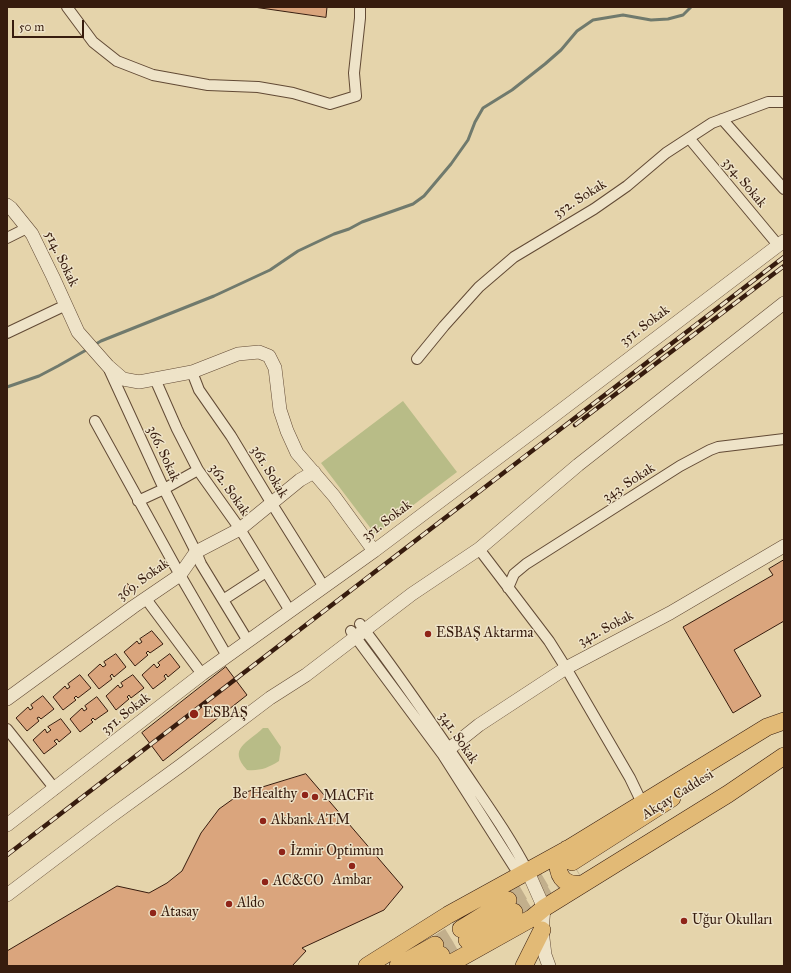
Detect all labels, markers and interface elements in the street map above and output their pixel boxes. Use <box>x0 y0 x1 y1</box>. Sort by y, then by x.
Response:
scale bar <box>14 12 86 38</box>
text: 50 m <box>19 20 44 34</box>
street label: 354. Sokak <box>718 155 770 211</box>
street label: 352. Sokak <box>550 176 610 222</box>
street label: 514. Sokak <box>40 228 82 290</box>
street label: 351. Sokak <box>617 302 673 350</box>
street label: 366. Sokak <box>143 423 183 485</box>
street label: 361. Sokak <box>247 443 291 501</box>
street label: 343. Sokak <box>600 460 658 506</box>
street label: 362. Sokak <box>205 461 253 519</box>
street label: 351. Sokak <box>359 497 415 545</box>
street label: 369. Sokak <box>114 555 172 605</box>
street label: 342. Sokak <box>575 607 637 651</box>
place label: ESBAŞ Aktarma <box>436 626 534 642</box>
marker: ESBAŞ Aktarma <box>423 629 433 639</box>
street label: 351. Sokak <box>98 690 154 738</box>
place label: ESBAŞ <box>203 706 248 722</box>
marker: ESBAŞ <box>188 708 200 720</box>
street label: 341. Sokak <box>435 709 481 767</box>
street label: Akçay Caddesi <box>639 766 717 824</box>
place label: Be Healthy <box>232 787 297 803</box>
place label: MACFit <box>323 789 374 805</box>
marker: Be Healthy <box>300 790 310 800</box>
marker: MACFit <box>310 792 320 802</box>
place label: Akbank ATM <box>271 813 350 829</box>
marker: Akbank ATM <box>258 816 268 826</box>
place label: İzmir Optimum <box>290 844 384 860</box>
marker: İzmir Optimum <box>277 847 287 857</box>
marker: Ambar <box>347 861 357 871</box>
place label: Ambar <box>332 873 372 889</box>
place label: AC&CO <box>273 874 324 890</box>
marker: AC&CO <box>260 877 270 887</box>
place label: Aldo <box>237 896 264 912</box>
marker: Aldo <box>224 899 234 909</box>
place label: Atasay <box>161 905 199 921</box>
marker: Atasay <box>148 908 158 918</box>
place label: Uğur Okulları <box>692 913 772 929</box>
marker: Uğur Okulları <box>679 916 689 926</box>

